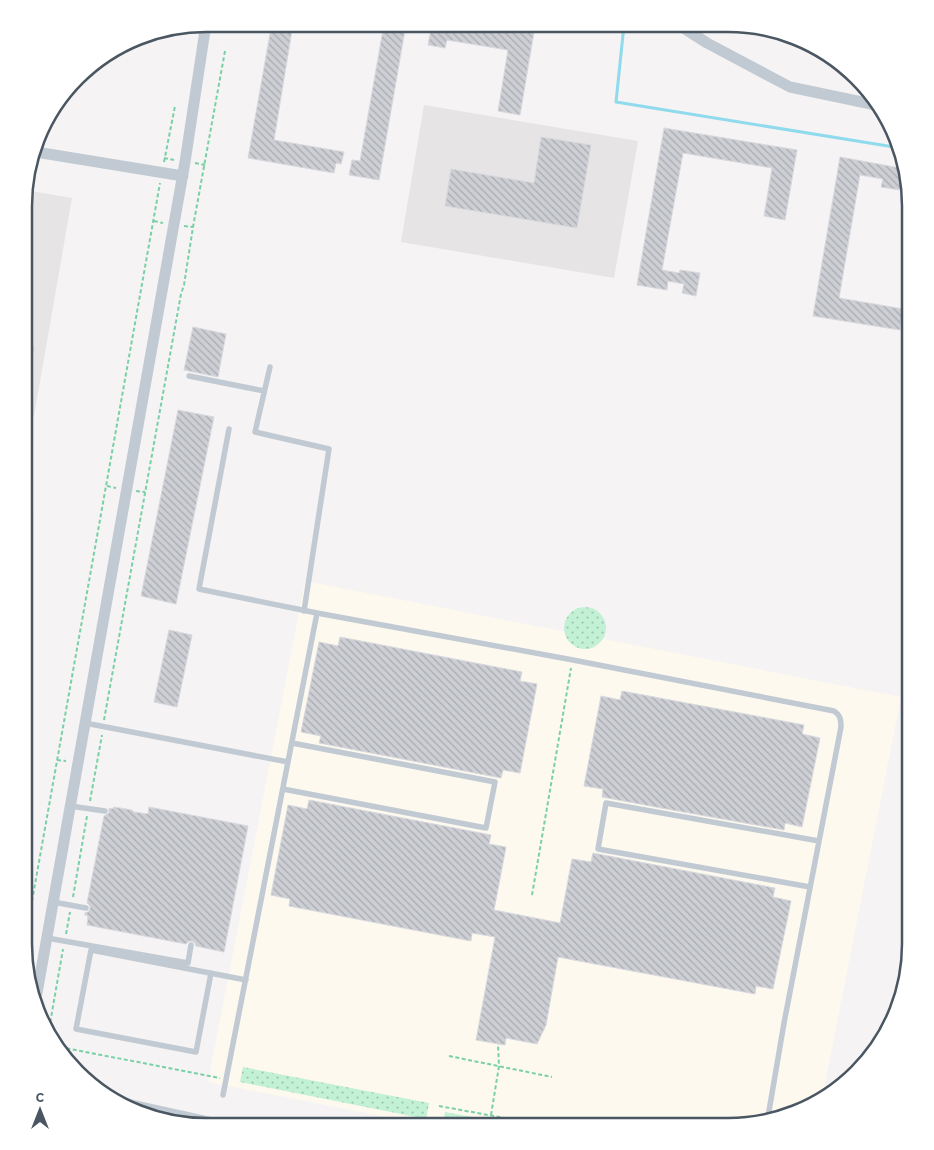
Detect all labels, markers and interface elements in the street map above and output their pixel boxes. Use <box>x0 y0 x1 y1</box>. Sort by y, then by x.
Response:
north arrow <box>15 1085 65 1135</box>
text: С <box>36 1090 45 1107</box>

